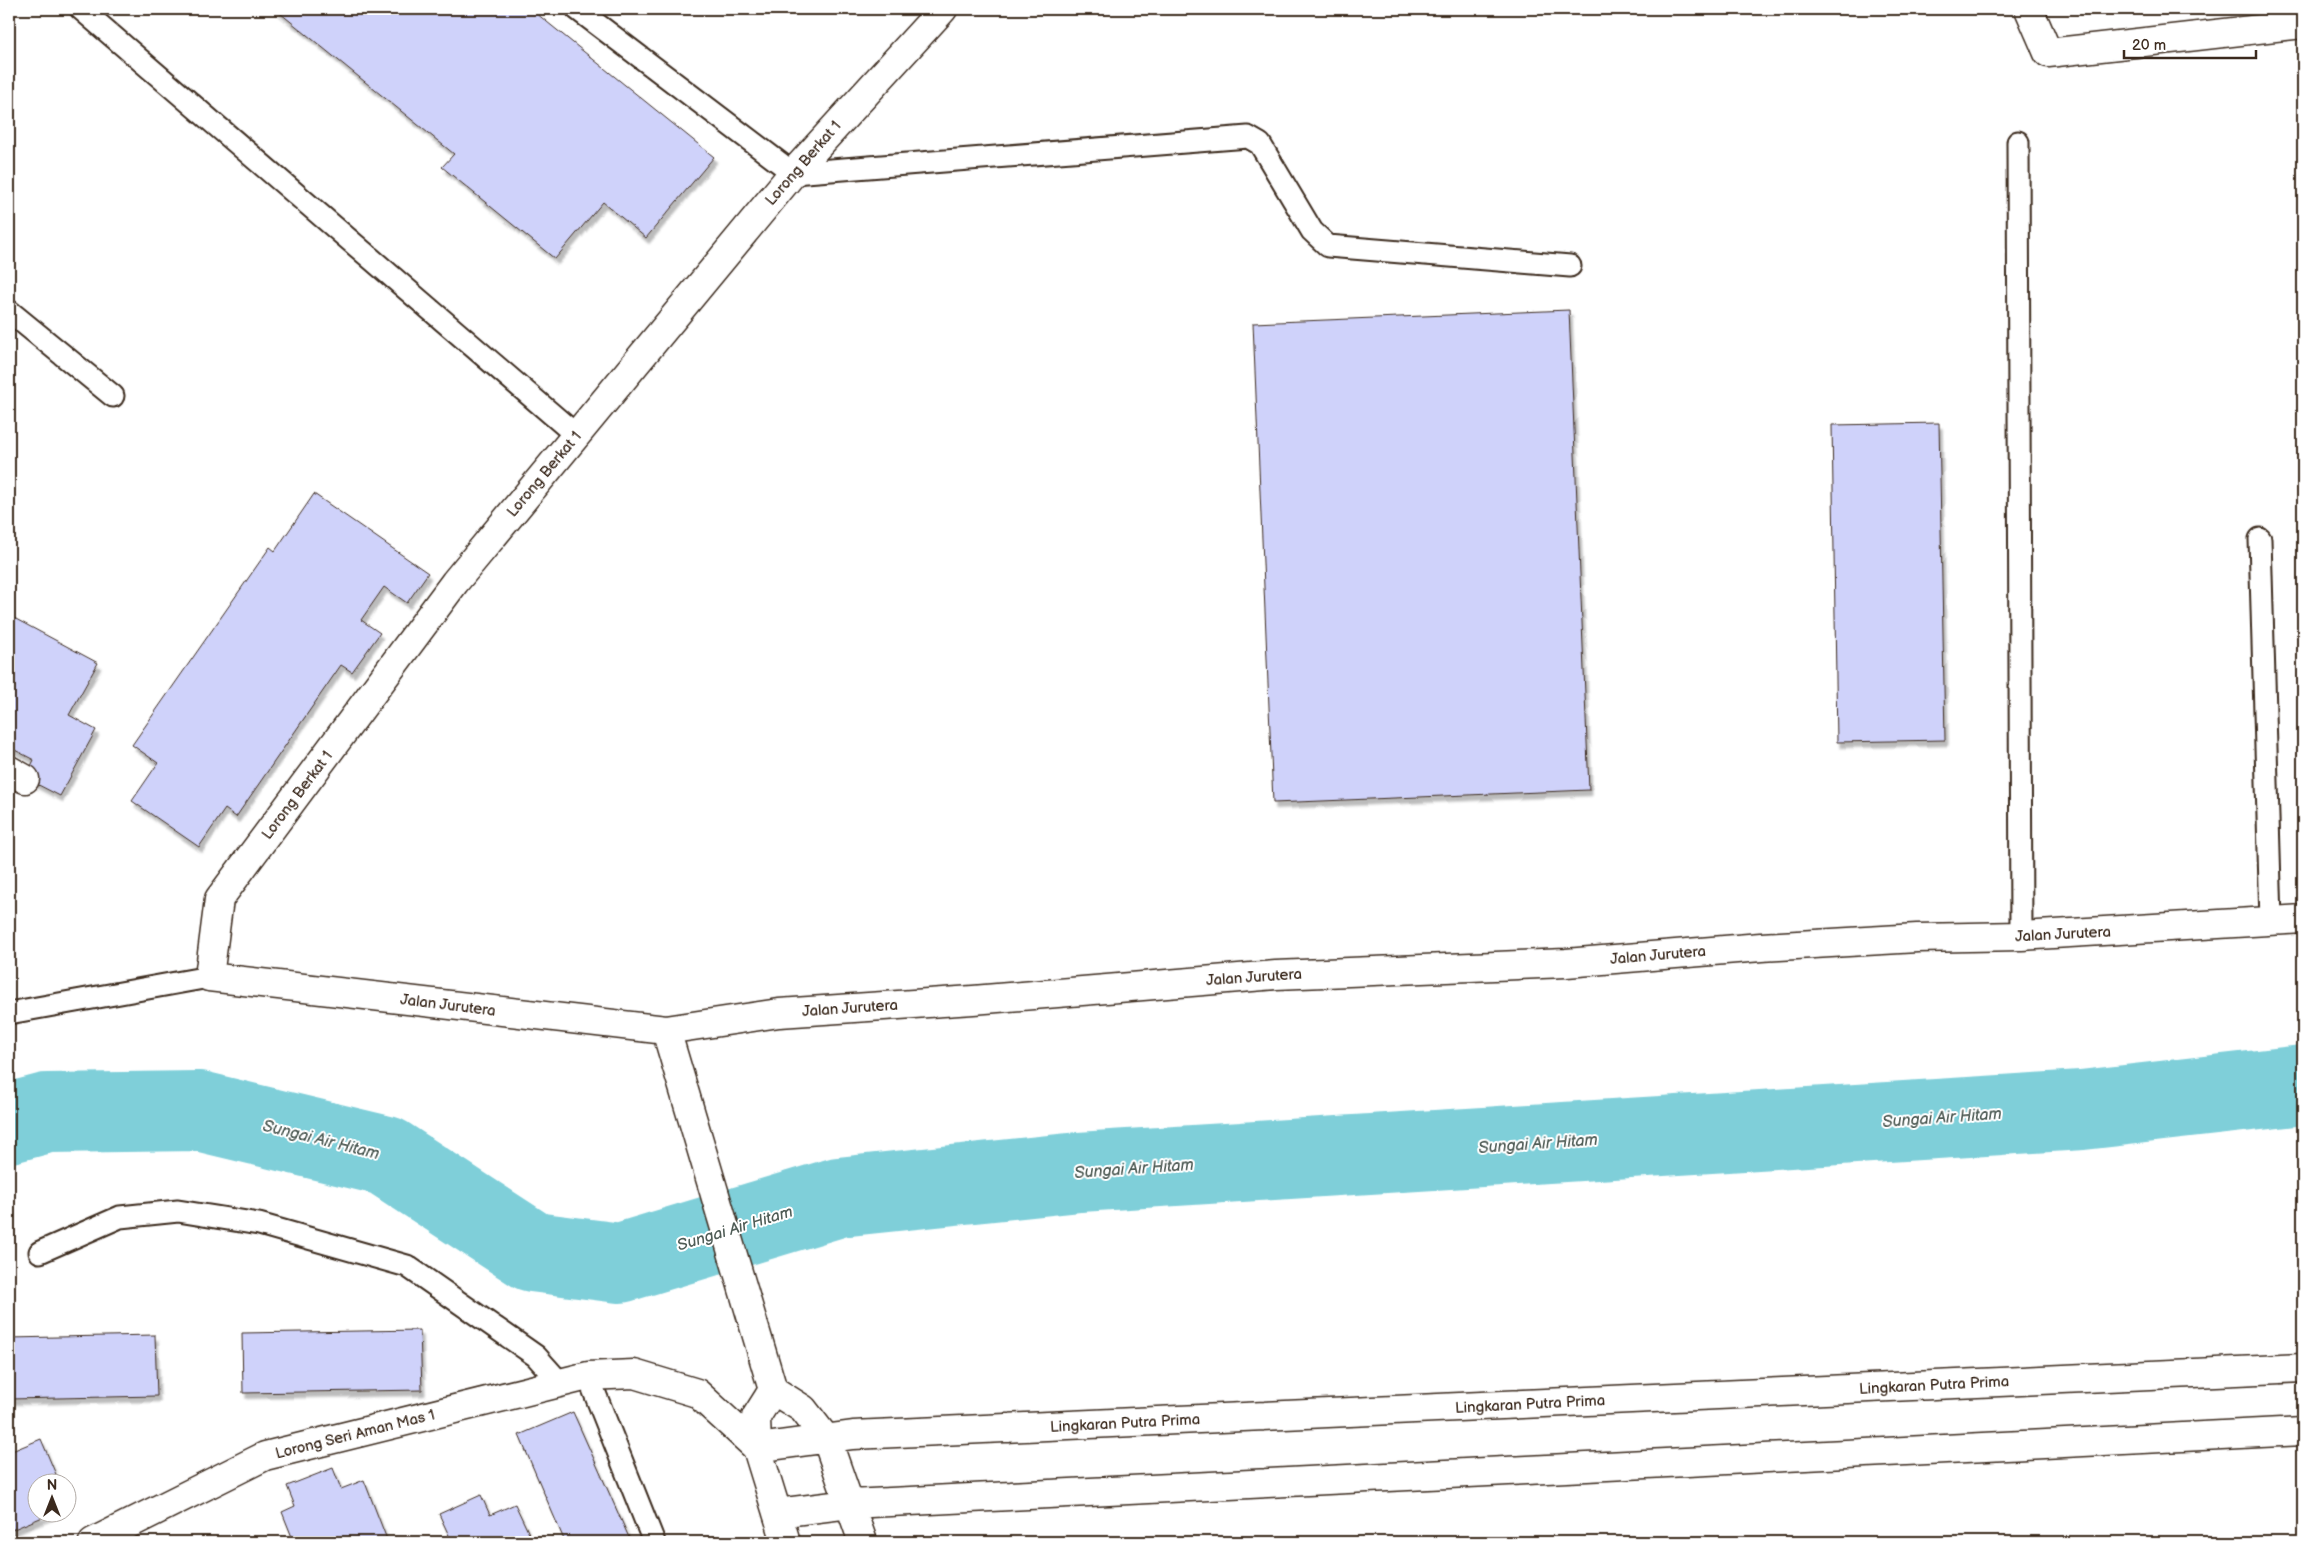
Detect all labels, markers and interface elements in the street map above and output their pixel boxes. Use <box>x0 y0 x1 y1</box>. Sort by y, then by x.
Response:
scale bar <box>2124 28 2257 60</box>
text: 20 m <box>2132 36 2166 55</box>
street label: Lorong Berkat 1 <box>761 117 845 209</box>
street label: Lorong Berkat 1 <box>503 427 585 521</box>
street label: Lorong Berkat 1 <box>257 747 337 843</box>
street label: Jalan Jurutera <box>2015 922 2111 946</box>
street label: Jalan Jurutera <box>1609 941 1707 969</box>
street label: Jalan Jurutera <box>1205 964 1303 990</box>
street label: Jalan Jurutera <box>399 990 497 1020</box>
street label: Jalan Jurutera <box>801 995 899 1021</box>
water label: Sungai Air Hitam <box>1882 1104 2002 1132</box>
water label: Sungai Air Hitam <box>261 1116 381 1164</box>
water label: Sungai Air Hitam <box>1478 1130 1598 1158</box>
water label: Sungai Air Hitam <box>1074 1155 1194 1183</box>
water label: Sungai Air Hitam <box>675 1202 795 1256</box>
street label: Lingkaran Putra Prima <box>1858 1372 2010 1398</box>
street label: Lingkaran Putra Prima <box>1454 1391 1606 1417</box>
street label: Lorong Seri Aman Mas 1 <box>273 1405 437 1463</box>
street label: Lingkaran Putra Prima <box>1049 1410 1201 1436</box>
north arrow <box>28 1474 78 1524</box>
text: N <box>47 1477 57 1494</box>

